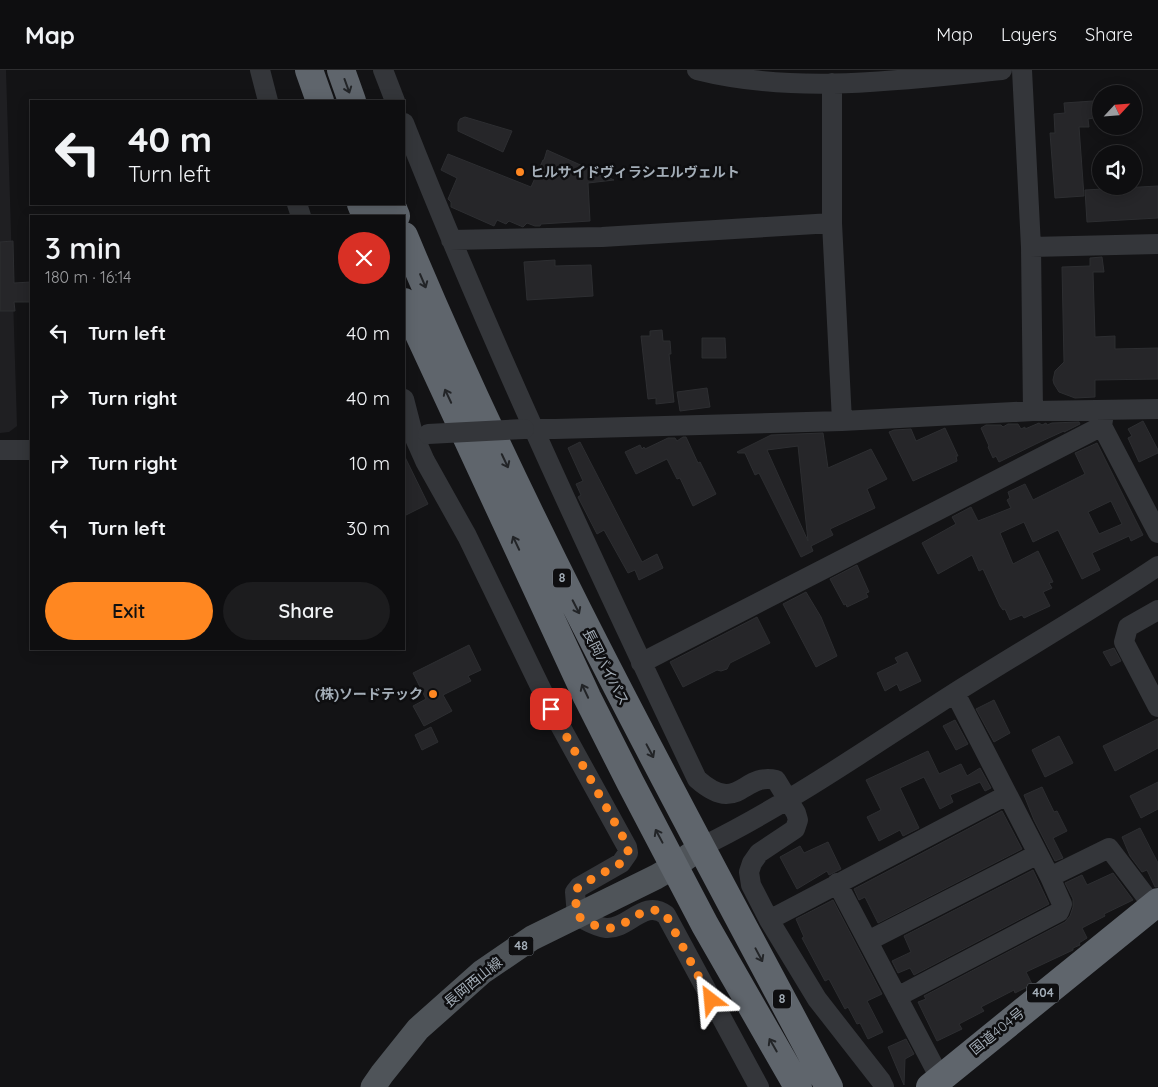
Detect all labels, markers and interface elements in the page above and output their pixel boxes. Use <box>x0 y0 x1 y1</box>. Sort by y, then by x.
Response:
text: Map <box>25 20 75 50</box>
text: Map <box>936 23 973 46</box>
text: Layers <box>1001 23 1057 46</box>
text: Share <box>1085 23 1133 46</box>
one-way arrow <box>342 77 352 93</box>
north arrow <box>1092 85 1142 135</box>
map controls <box>1092 85 1142 195</box>
text: 40 m <box>128 117 212 161</box>
icon: left <box>45 120 110 185</box>
button: sound <box>1092 145 1142 195</box>
text: Turn left <box>128 160 211 188</box>
place label: ヒルサイドヴィラシエルヴェルト <box>530 163 740 181</box>
marker: ヒルサイドヴィラシエルヴェルト <box>514 166 526 178</box>
text: 3 min <box>45 229 121 267</box>
button: close <box>338 232 390 284</box>
text: 180 m · 16:14 <box>45 267 132 287</box>
one-way arrow <box>418 273 428 288</box>
icon: left <box>45 319 73 347</box>
text: Turn left <box>88 321 166 345</box>
text: 40 m <box>346 321 390 345</box>
icon: right <box>45 384 73 412</box>
text: Turn right <box>88 386 177 410</box>
text: 40 m <box>346 386 390 410</box>
one-way arrow <box>442 389 452 404</box>
icon: right <box>45 449 73 477</box>
text: Turn right <box>88 451 177 475</box>
text: 10 m <box>349 451 390 475</box>
one-way arrow <box>500 453 510 468</box>
icon: left <box>45 514 73 542</box>
text: Turn left <box>88 516 166 540</box>
text: 30 m <box>346 516 390 540</box>
one-way arrow <box>511 536 521 551</box>
road number: 8 <box>553 568 571 588</box>
button: Exit <box>45 582 213 640</box>
button: Share <box>223 582 390 640</box>
one-way arrow <box>572 599 581 614</box>
street label: 長岡バイパス <box>579 626 633 708</box>
one-way arrow <box>579 684 589 699</box>
place label: (株)ソードテック <box>315 685 423 703</box>
marker: (株)ソードテック <box>427 688 439 700</box>
pin <box>530 688 572 730</box>
icon: arrive <box>537 695 565 723</box>
one-way arrow <box>645 744 655 759</box>
one-way arrow <box>653 829 663 843</box>
road number: 48 <box>508 936 534 956</box>
one-way arrow <box>754 947 764 962</box>
street label: 長岡西山線 <box>440 953 506 1011</box>
position arrow <box>684 973 736 1025</box>
road number: 404 <box>1027 984 1059 1002</box>
road number: 8 <box>773 990 791 1009</box>
street label: 国道404号 <box>966 1004 1028 1058</box>
one-way arrow <box>768 1038 778 1053</box>

